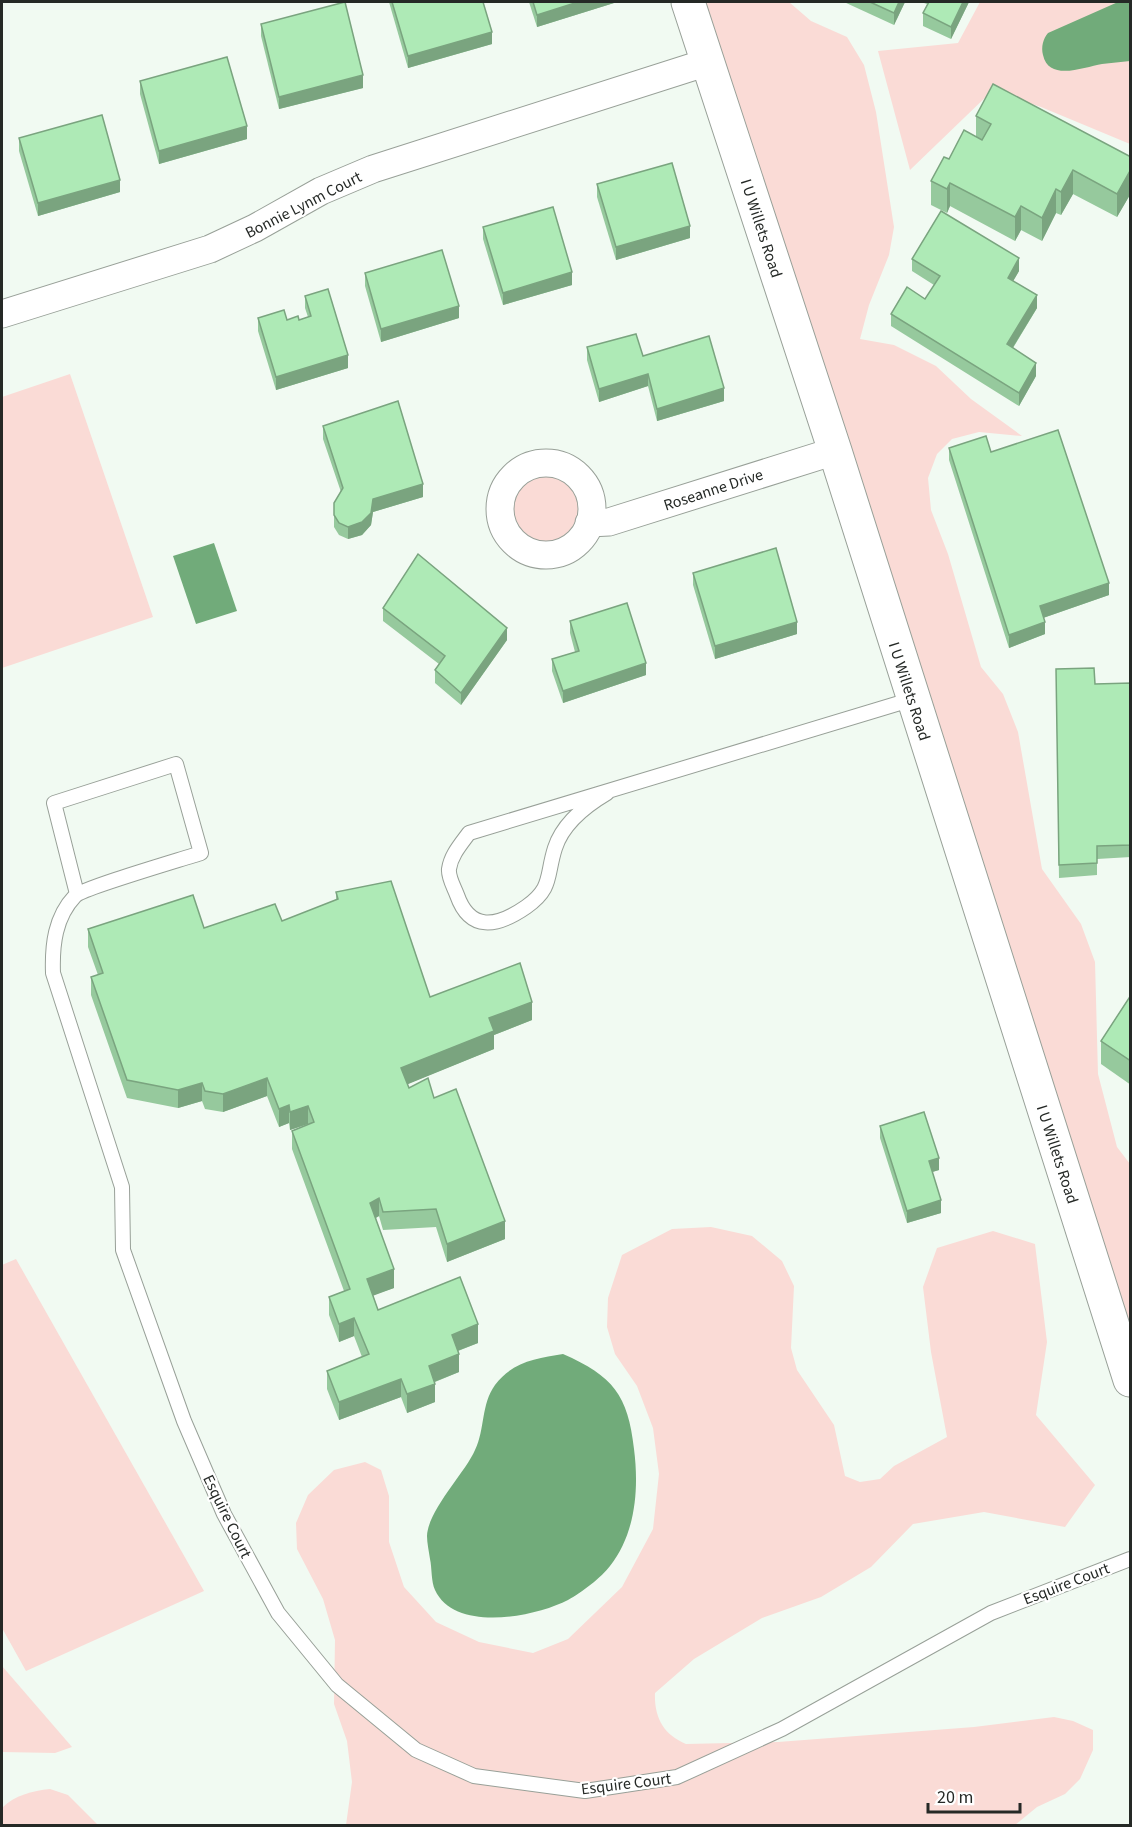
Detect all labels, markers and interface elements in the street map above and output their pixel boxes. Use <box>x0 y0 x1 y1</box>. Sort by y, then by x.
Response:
street label: Bonnie Lynm Court <box>241 166 366 244</box>
street label: I U Willets Road <box>735 176 787 281</box>
street label: Roseanne Drive <box>661 463 766 516</box>
street label: I U Willets Road <box>883 639 935 744</box>
street label: I U Willets Road <box>1031 1102 1083 1207</box>
street label: Esquire Court <box>197 1471 257 1563</box>
street label: Esquire Court <box>1020 1557 1113 1610</box>
street label: Esquire Court <box>580 1767 673 1800</box>
scale bar <box>928 1776 1020 1814</box>
text: 20 m <box>937 1785 973 1810</box>

